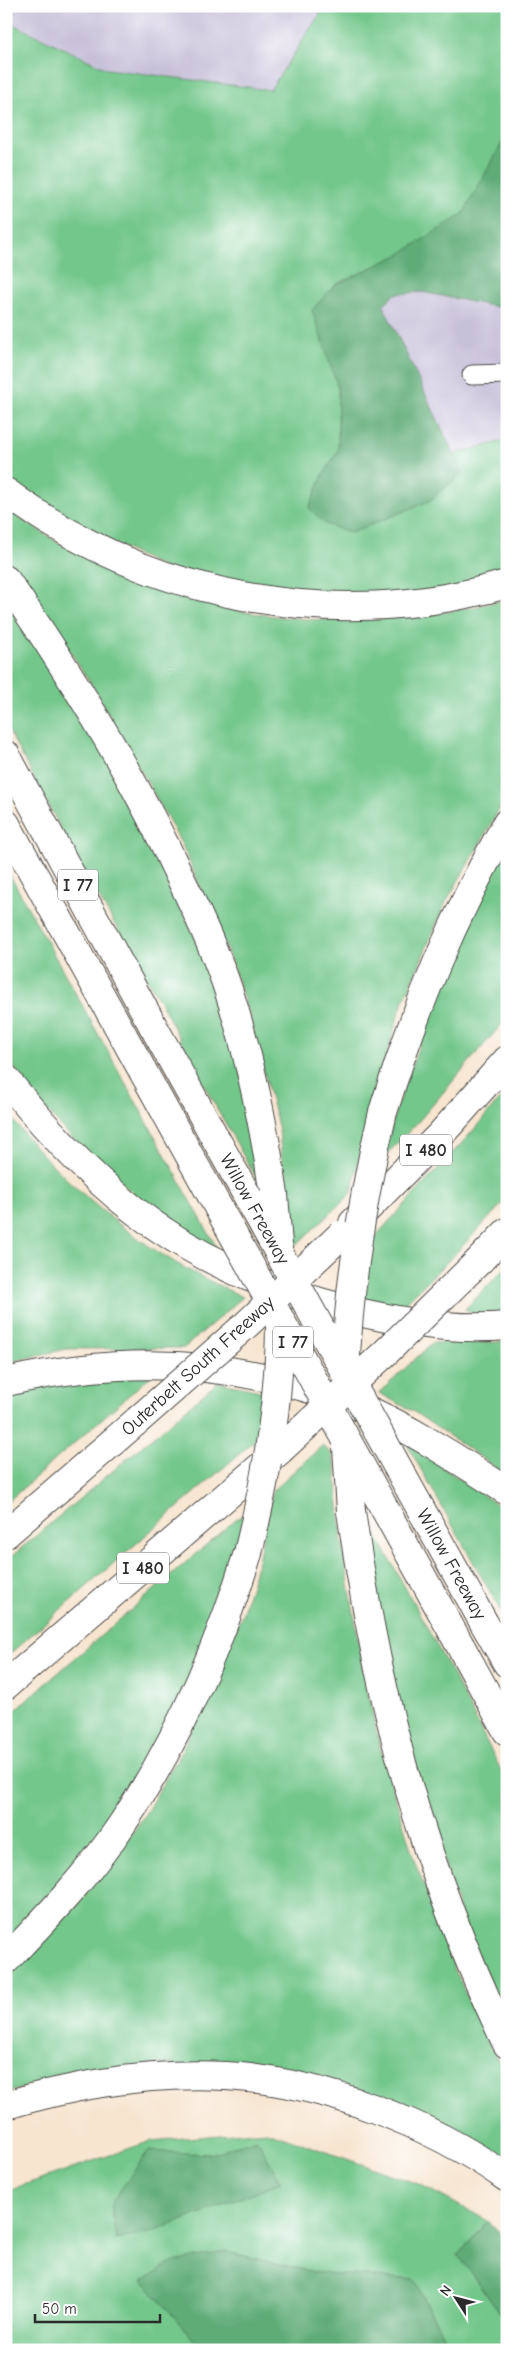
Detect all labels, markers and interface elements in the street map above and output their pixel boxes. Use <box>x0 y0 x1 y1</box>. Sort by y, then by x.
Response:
road number: I 77 <box>58 870 98 900</box>
road number: I 480 <box>400 1134 452 1166</box>
street label: Willow Freeway <box>215 1150 294 1269</box>
street label: Outerbelt South Freeway <box>117 1291 279 1440</box>
road number: I 77 <box>273 1326 313 1358</box>
street label: Willow Freeway <box>412 1505 491 1624</box>
road number: I 480 <box>117 1552 169 1584</box>
north arrow <box>430 2274 480 2324</box>
text: N <box>436 2282 455 2299</box>
scale bar <box>35 2291 160 2323</box>
text: 50 m <box>42 2300 77 2318</box>

